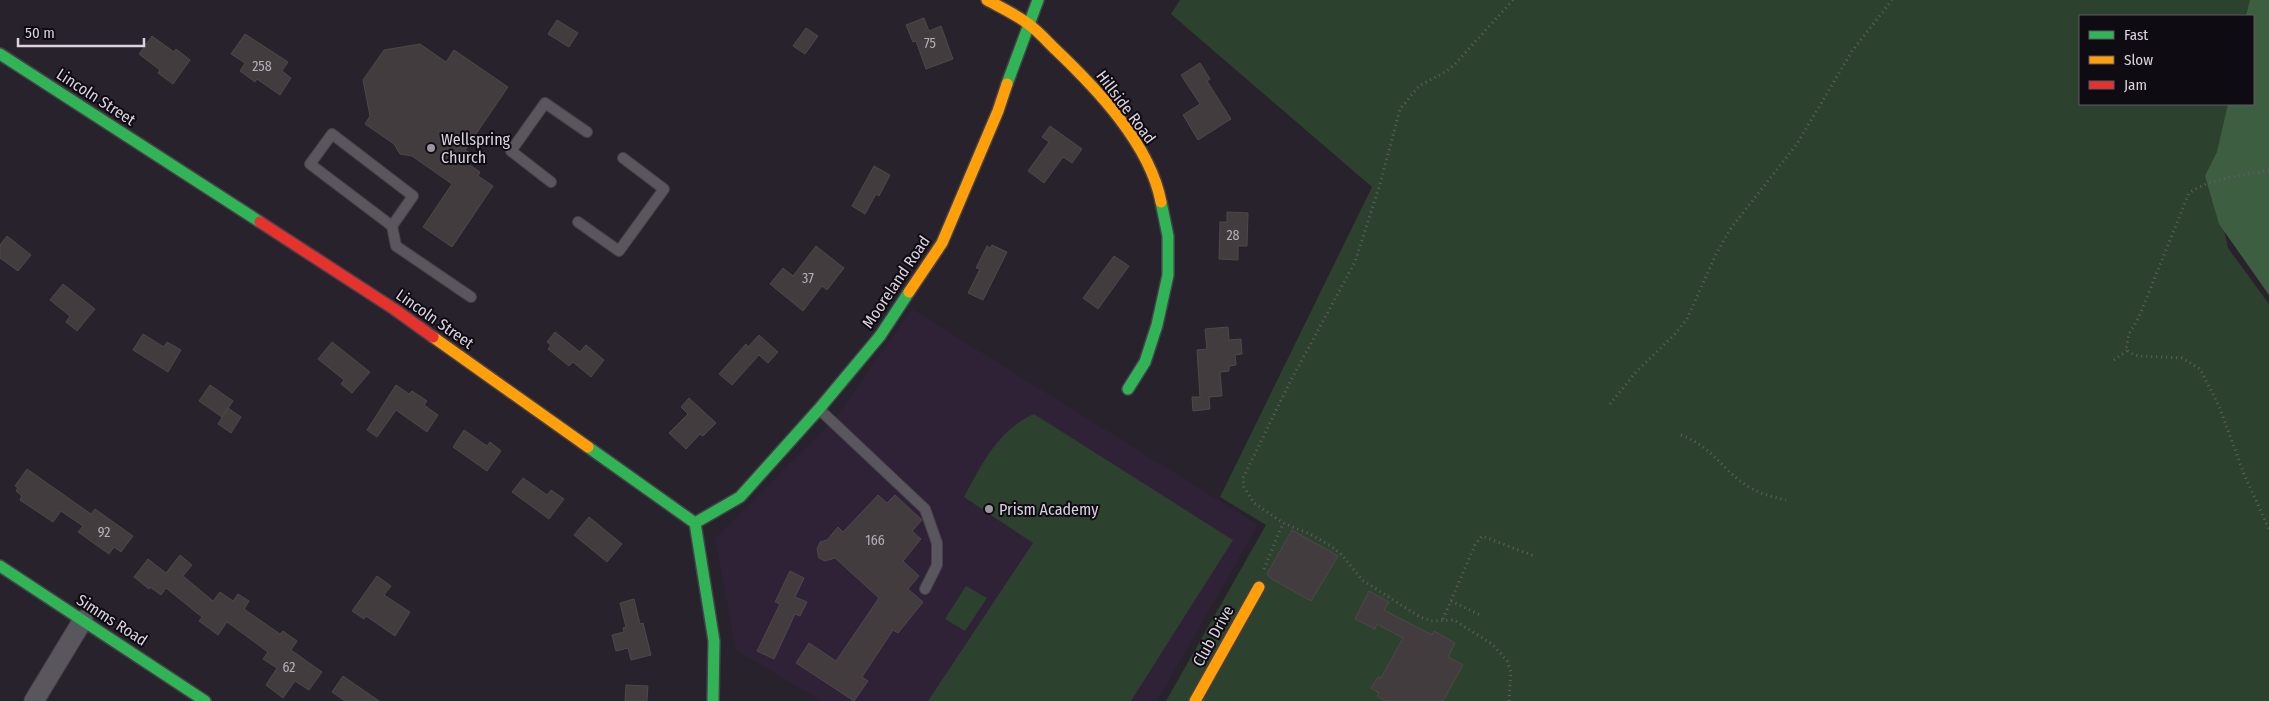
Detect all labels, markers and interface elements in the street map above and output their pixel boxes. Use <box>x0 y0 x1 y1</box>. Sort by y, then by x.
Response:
scale bar <box>18 15 144 47</box>
legend <box>2079 15 2254 105</box>
text: 50 m <box>25 24 55 42</box>
text: Fast <box>2124 26 2148 44</box>
house number: 75 <box>924 35 936 52</box>
text: Slow <box>2124 51 2153 69</box>
house number: 258 <box>252 58 272 75</box>
street label: Lincoln Street <box>53 64 140 130</box>
street label: Hillside Road <box>1092 67 1160 147</box>
text: Jam <box>2124 76 2147 94</box>
place label: Wellspring Church <box>441 130 511 167</box>
marker: Wellspring Church <box>425 142 437 154</box>
house number: 28 <box>1226 227 1240 244</box>
street label: Mooreland Road <box>858 232 934 332</box>
house number: 37 <box>802 270 814 287</box>
street label: Lincoln Street <box>393 285 478 353</box>
place label: Prism Academy <box>999 500 1099 519</box>
marker: Prism Academy <box>983 503 995 515</box>
house number: 92 <box>98 524 110 541</box>
house number: 166 <box>865 532 885 549</box>
street label: Simms Road <box>73 590 151 650</box>
street label: Club Drive <box>1189 602 1238 670</box>
house number: 62 <box>283 659 296 676</box>

